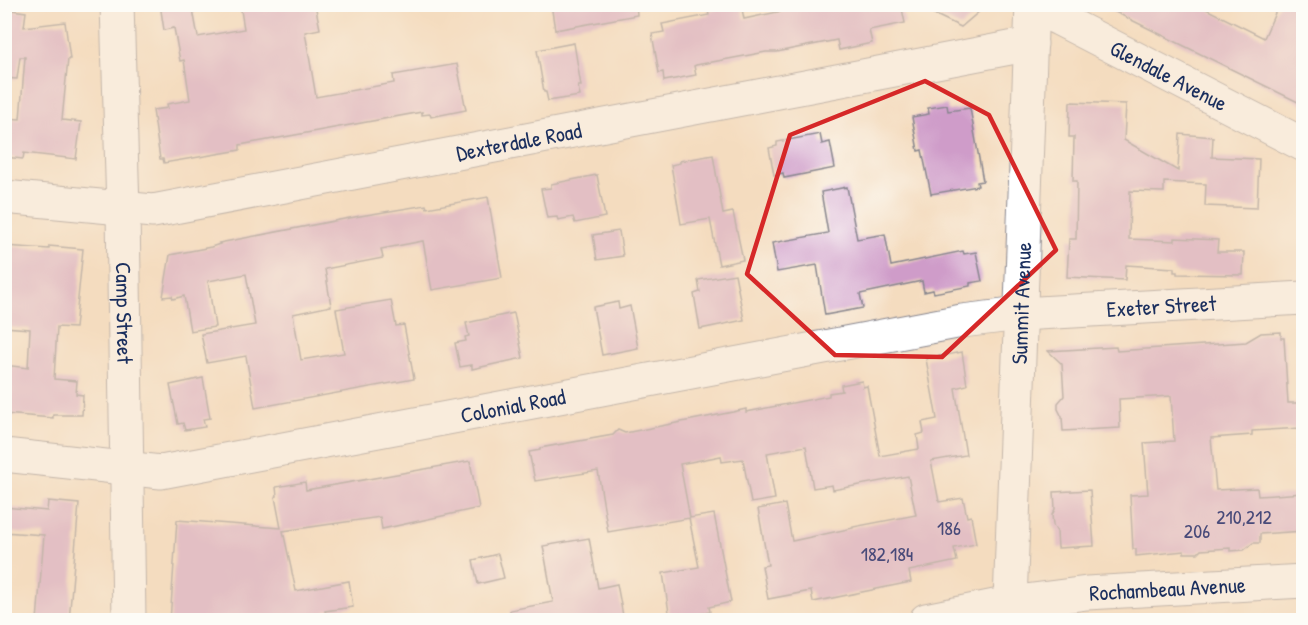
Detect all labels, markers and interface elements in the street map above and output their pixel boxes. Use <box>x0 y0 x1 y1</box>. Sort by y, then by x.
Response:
street label: Glendale Avenue <box>1105 33 1233 118</box>
street label: Dexterdale Road <box>454 115 584 168</box>
street label: Summit Avenue <box>1004 241 1038 365</box>
street label: Camp Street <box>109 262 140 364</box>
street label: Exeter Street <box>1106 288 1217 324</box>
street label: Colonial Road <box>458 381 568 430</box>
house number: 210,212 <box>1216 503 1272 530</box>
house number: 186 <box>937 514 961 541</box>
house number: 206 <box>1184 517 1210 544</box>
house number: 182,184 <box>861 540 913 567</box>
street label: Rochambeau Avenue <box>1089 569 1247 608</box>

